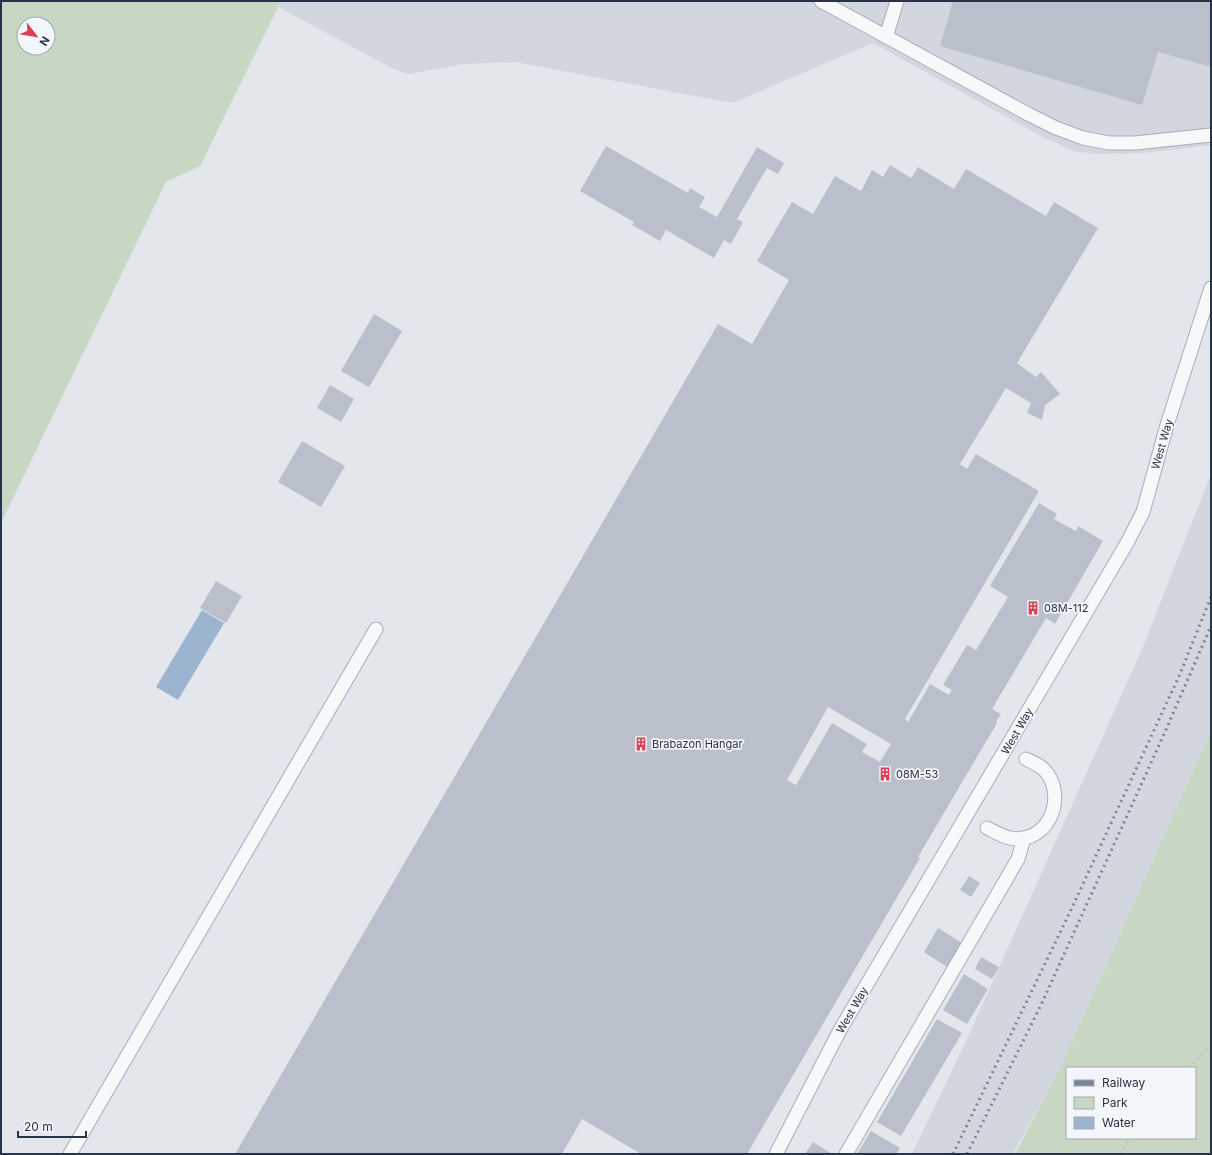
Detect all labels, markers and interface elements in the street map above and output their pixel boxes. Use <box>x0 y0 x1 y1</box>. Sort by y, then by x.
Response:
north arrow <box>16 16 56 56</box>
text: N <box>36 34 53 48</box>
street label: West Way <box>1148 417 1176 471</box>
building icon: 08M-112 <box>1025 600 1041 616</box>
place label: 08M-112 <box>1044 601 1088 615</box>
street label: West Way <box>998 705 1036 757</box>
building icon: Brabazon Hangar <box>633 736 649 752</box>
place label: Brabazon Hangar <box>652 737 743 751</box>
building icon: 08M-53 <box>877 766 893 782</box>
place label: 08M-53 <box>896 767 938 781</box>
street label: West Way <box>833 984 871 1036</box>
legend <box>1066 1067 1196 1139</box>
text: Railway <box>1102 1075 1146 1090</box>
text: Park <box>1102 1095 1128 1110</box>
scale bar <box>18 1113 86 1139</box>
text: Water <box>1102 1115 1136 1130</box>
text: 20 m <box>24 1119 53 1134</box>

